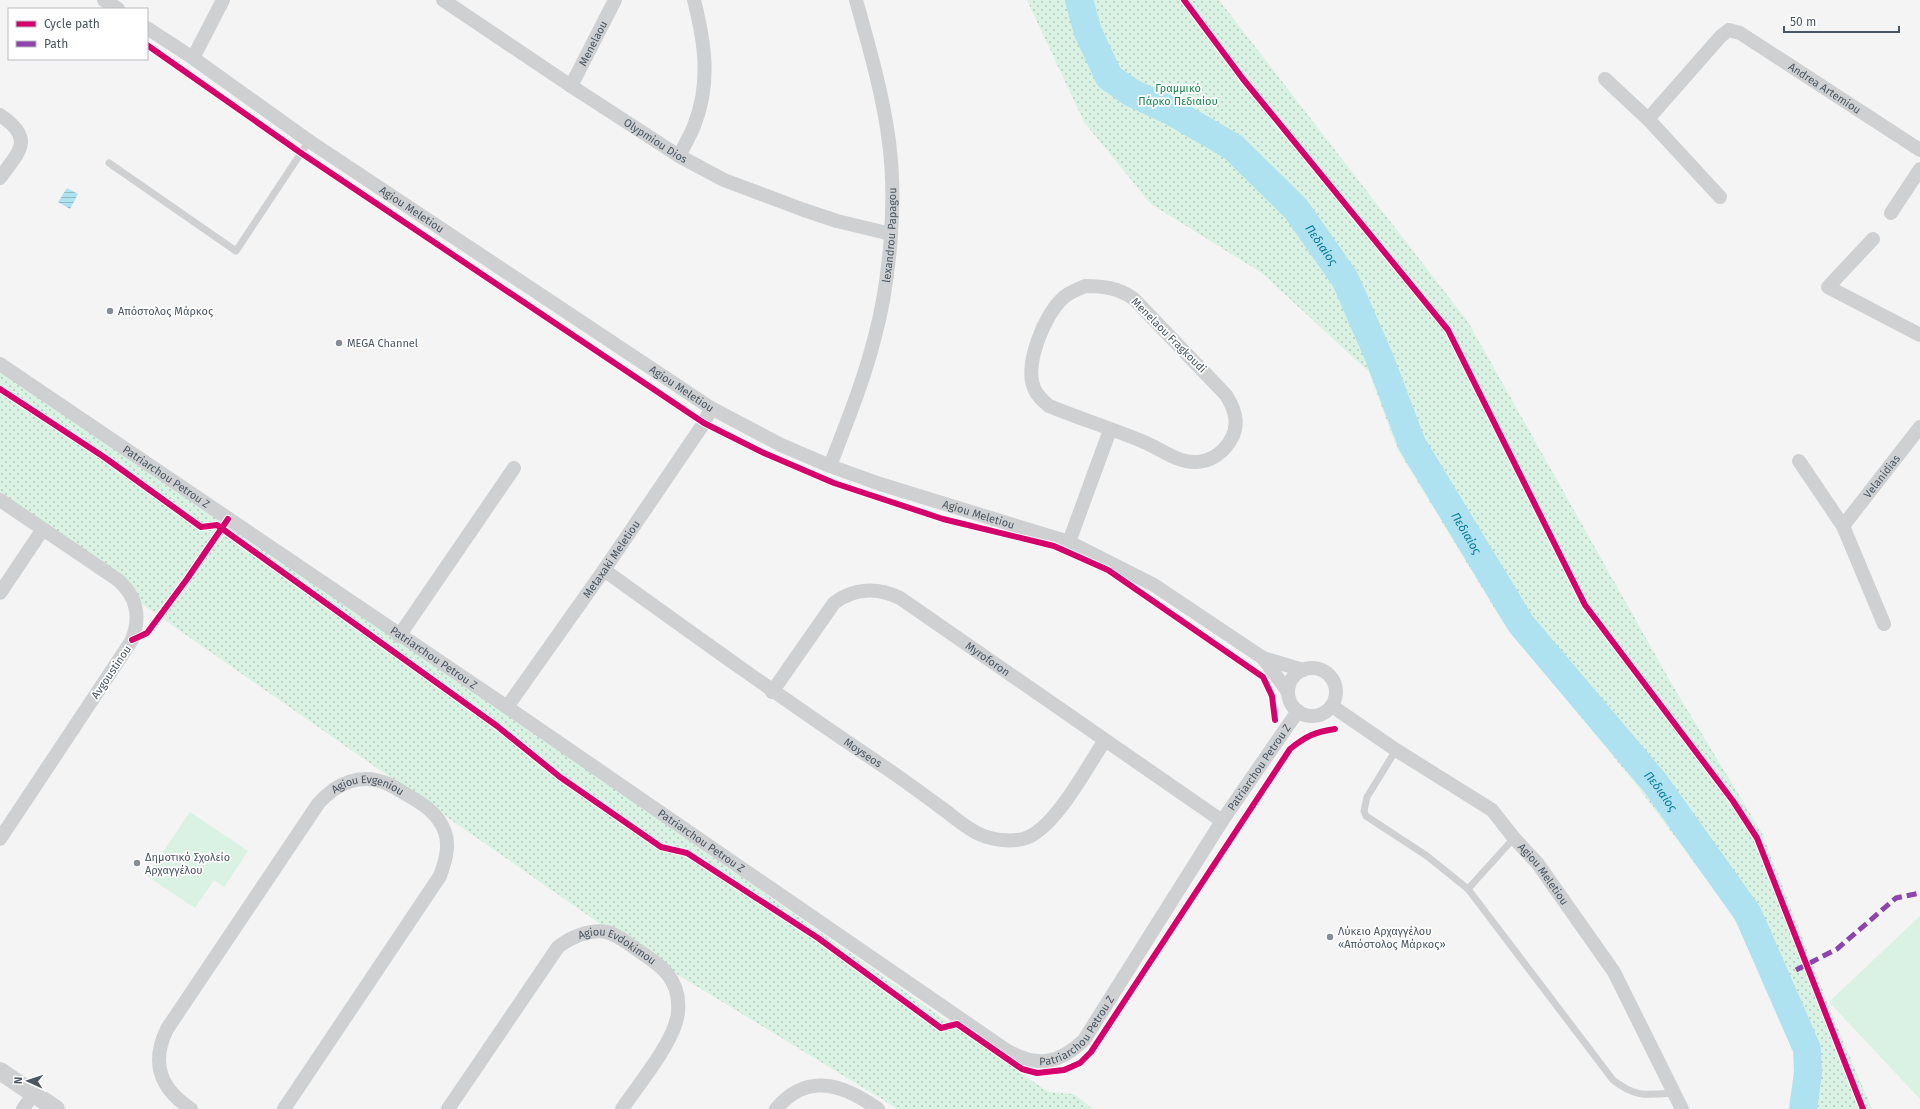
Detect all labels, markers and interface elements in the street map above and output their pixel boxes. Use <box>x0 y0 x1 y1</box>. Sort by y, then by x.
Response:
legend <box>8 8 148 60</box>
scale bar <box>1784 8 1899 34</box>
text: 50 m <box>1790 15 1816 29</box>
text: Cycle path <box>44 17 100 31</box>
street label: Menelaou <box>576 19 610 68</box>
text: Path <box>44 37 68 51</box>
street label: Andrea Artemiou <box>1786 60 1863 117</box>
park label: Γραμμικό Πάρκο Πεδιαίου <box>1138 82 1218 108</box>
street label: Olypmiou Dios <box>621 116 689 166</box>
street label: Agiou Meletiou <box>377 184 446 236</box>
street label: lexandrou Papagou <box>880 187 899 284</box>
water label: Πεδιαίος <box>1302 222 1341 269</box>
street label: Menelaou Fragkoudi <box>1129 295 1209 375</box>
place label: Απόστολος Μάρκος <box>118 305 213 318</box>
marker: Απόστολος Μάρκος <box>105 306 115 316</box>
place label: MEGA Channel <box>347 337 418 350</box>
marker: MEGA Channel <box>334 338 344 348</box>
street label: Agiou Meletiou <box>647 363 716 415</box>
street label: Patriarchou Petrou Z <box>120 443 212 511</box>
street label: Velanidias <box>1861 452 1903 501</box>
street label: Agiou Meletiou <box>941 498 1016 532</box>
water label: Πεδιαίος <box>1448 510 1484 557</box>
street label: Metaxaki Meletiou <box>580 518 643 600</box>
street label: Patriarchou Petrou Z <box>388 624 480 692</box>
street label: Myroforon <box>963 639 1012 679</box>
street label: Avgoustinou <box>89 643 134 701</box>
street label: Patriarchou Petrou Z <box>1225 722 1294 813</box>
street label: Moyseos <box>841 736 884 770</box>
water label: Πεδιαίος <box>1641 768 1680 815</box>
street label: Agiou Evgeniou <box>329 773 406 798</box>
street label: Patriarchou Petrou Z <box>655 807 747 875</box>
street label: Agiou Meletiou <box>1515 841 1571 908</box>
place label: Δημοτικό Σχολείο Αρχαγγέλου <box>145 851 230 877</box>
marker: Δημοτικό Σχολείο Αρχαγγέλου <box>132 858 142 868</box>
street label: Agiou Evdokimou <box>576 925 658 968</box>
place label: Λύκειο Αρχαγγέλου «Απόστολος Μάρκος» <box>1338 925 1446 951</box>
marker: Λύκειο Αρχαγγέλου «Απόστολος Μάρκος» <box>1325 932 1335 942</box>
street label: Patriarchou Petrou Z <box>1039 993 1117 1068</box>
north arrow <box>8 1061 48 1101</box>
text: N <box>12 1077 25 1084</box>

